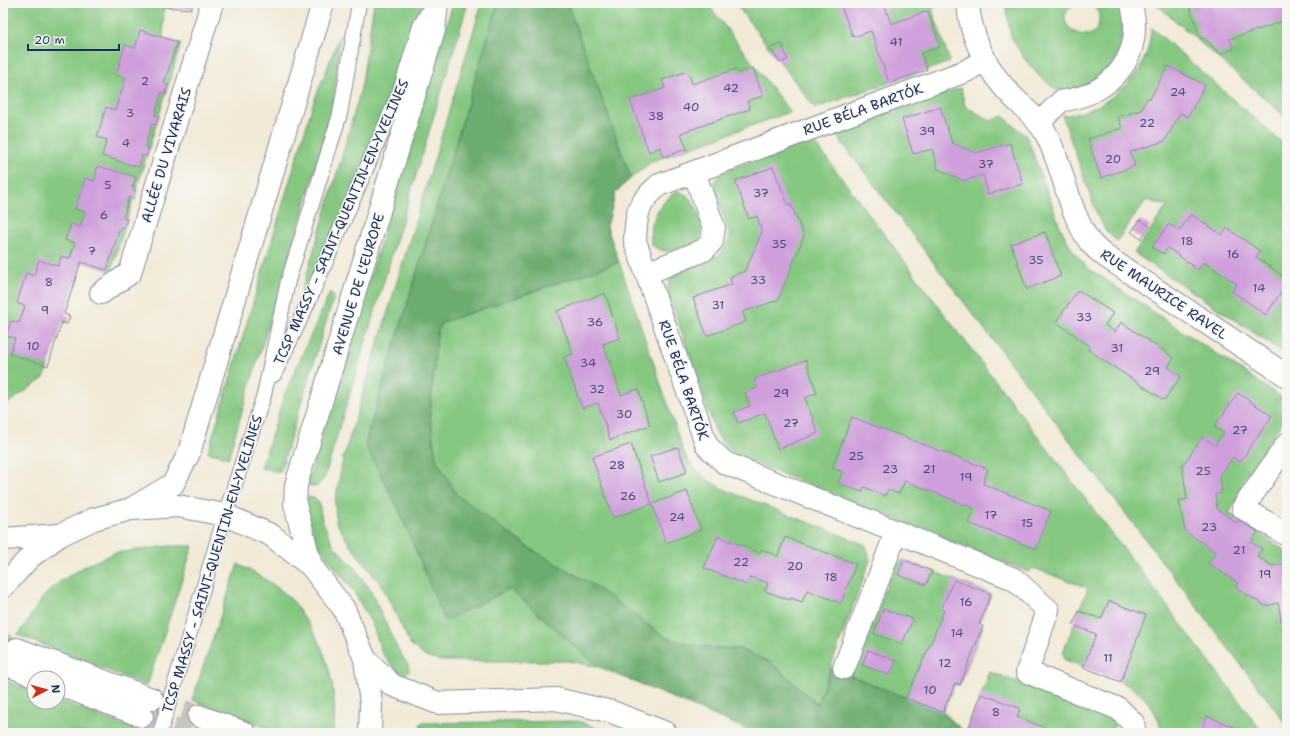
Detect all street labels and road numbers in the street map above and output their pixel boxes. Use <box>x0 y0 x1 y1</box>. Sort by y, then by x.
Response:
street label: TCSP MASSY - SAINT-QUENTIN-EN-YVELINES <box>270 76 413 368</box>
street label: RUE BÉLA BARTÓK <box>801 79 925 139</box>
street label: ALLÉE DU VIVARAIS <box>137 85 195 225</box>
street label: AVENUE DE L'EUROPE <box>328 211 388 357</box>
street label: RUE MAURICE RAVEL <box>1097 245 1231 343</box>
street label: RUE BÉLA BARTÓK <box>655 317 713 443</box>
street label: TCSP MASSY - SAINT-QUENTIN-EN-YVELINES <box>158 412 266 715</box>

